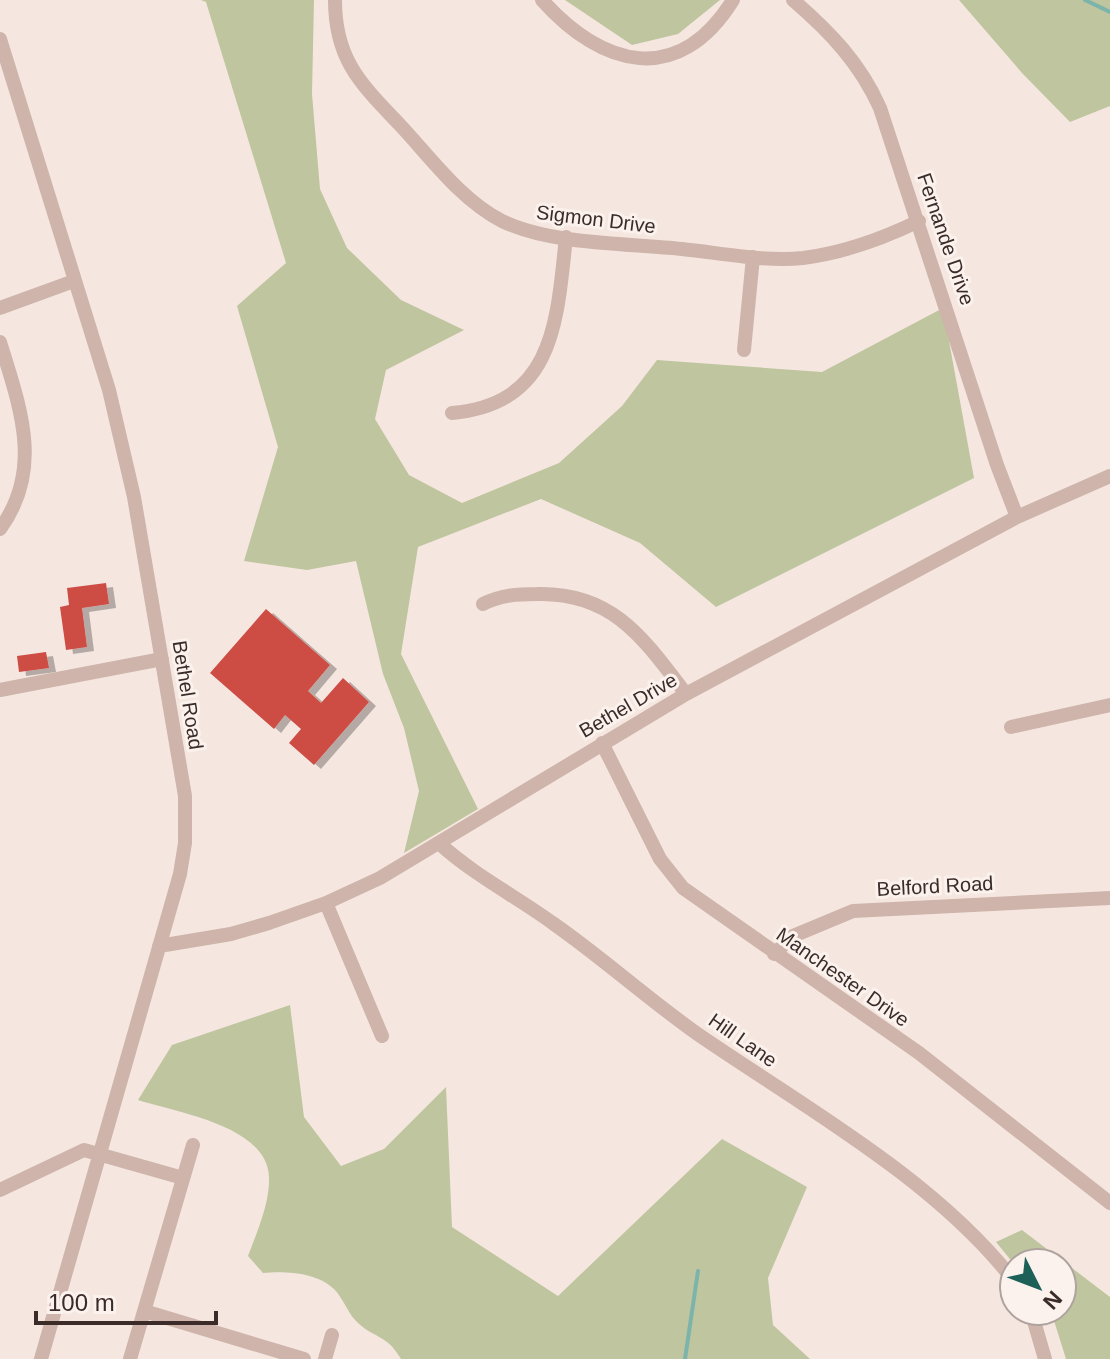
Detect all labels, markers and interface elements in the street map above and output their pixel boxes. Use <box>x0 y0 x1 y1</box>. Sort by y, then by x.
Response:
street label: Fernande Drive <box>913 170 979 308</box>
street label: Sigmon Drive <box>535 201 657 237</box>
street label: Bethel Road <box>169 639 207 751</box>
street label: Bethel Drive <box>575 668 681 742</box>
street label: Belford Road <box>876 872 994 900</box>
street label: Manchester Drive <box>773 923 913 1031</box>
street label: Hill Lane <box>705 1009 781 1071</box>
north arrow <box>998 1247 1078 1327</box>
scale bar <box>36 1275 216 1325</box>
text: N <box>1038 1286 1067 1314</box>
text: 100 m <box>48 1289 115 1316</box>

